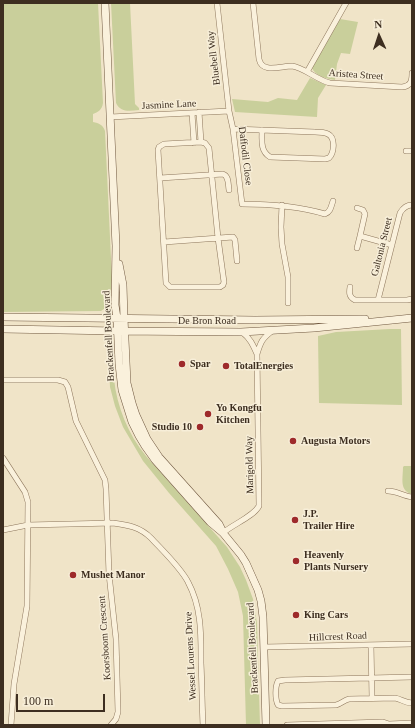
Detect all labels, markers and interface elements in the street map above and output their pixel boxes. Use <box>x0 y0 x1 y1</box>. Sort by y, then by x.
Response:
north arrow <box>359 16 399 56</box>
text: N <box>374 18 383 30</box>
street label: Bluebell Way <box>205 30 223 86</box>
street label: Aristea Street <box>328 67 384 83</box>
street label: Jasmine Lane <box>141 98 197 112</box>
street label: Daffodil Close <box>235 126 255 186</box>
street label: Galtonia Street <box>369 216 395 278</box>
street label: Brackenfell Boulevard <box>101 290 117 382</box>
street label: De Bron Road <box>178 315 236 327</box>
place label: Spar <box>190 358 211 370</box>
marker: Spar <box>177 359 187 369</box>
place label: TotalEnergies <box>234 360 293 372</box>
marker: TotalEnergies <box>221 361 231 371</box>
place label: Yo Kongfu Kitchen <box>216 402 262 426</box>
marker: Yo Kongfu Kitchen <box>203 409 213 419</box>
place label: Studio 10 <box>152 421 192 433</box>
marker: Studio 10 <box>195 422 205 432</box>
place label: Augusta Motors <box>301 435 370 447</box>
street label: Marigold Way <box>243 436 257 494</box>
marker: Augusta Motors <box>288 436 298 446</box>
place label: J.P. Trailer Hire <box>303 508 355 532</box>
marker: J.P. Trailer Hire <box>290 515 300 525</box>
place label: Heavenly Plants Nursery <box>304 549 368 572</box>
marker: Heavenly Plants Nursery <box>291 556 301 566</box>
place label: Mushet Manor <box>81 569 145 581</box>
marker: Mushet Manor <box>68 570 78 580</box>
street label: Koorsboom Crescent <box>96 595 114 681</box>
street label: Brackenfell Boulevard <box>245 602 261 694</box>
place label: King Cars <box>304 609 348 621</box>
marker: King Cars <box>291 610 301 620</box>
street label: Wessel Lourens Drive <box>183 611 199 701</box>
street label: Hillcrest Road <box>309 630 367 644</box>
scale bar <box>18 686 107 712</box>
text: 100 m <box>23 694 53 708</box>

